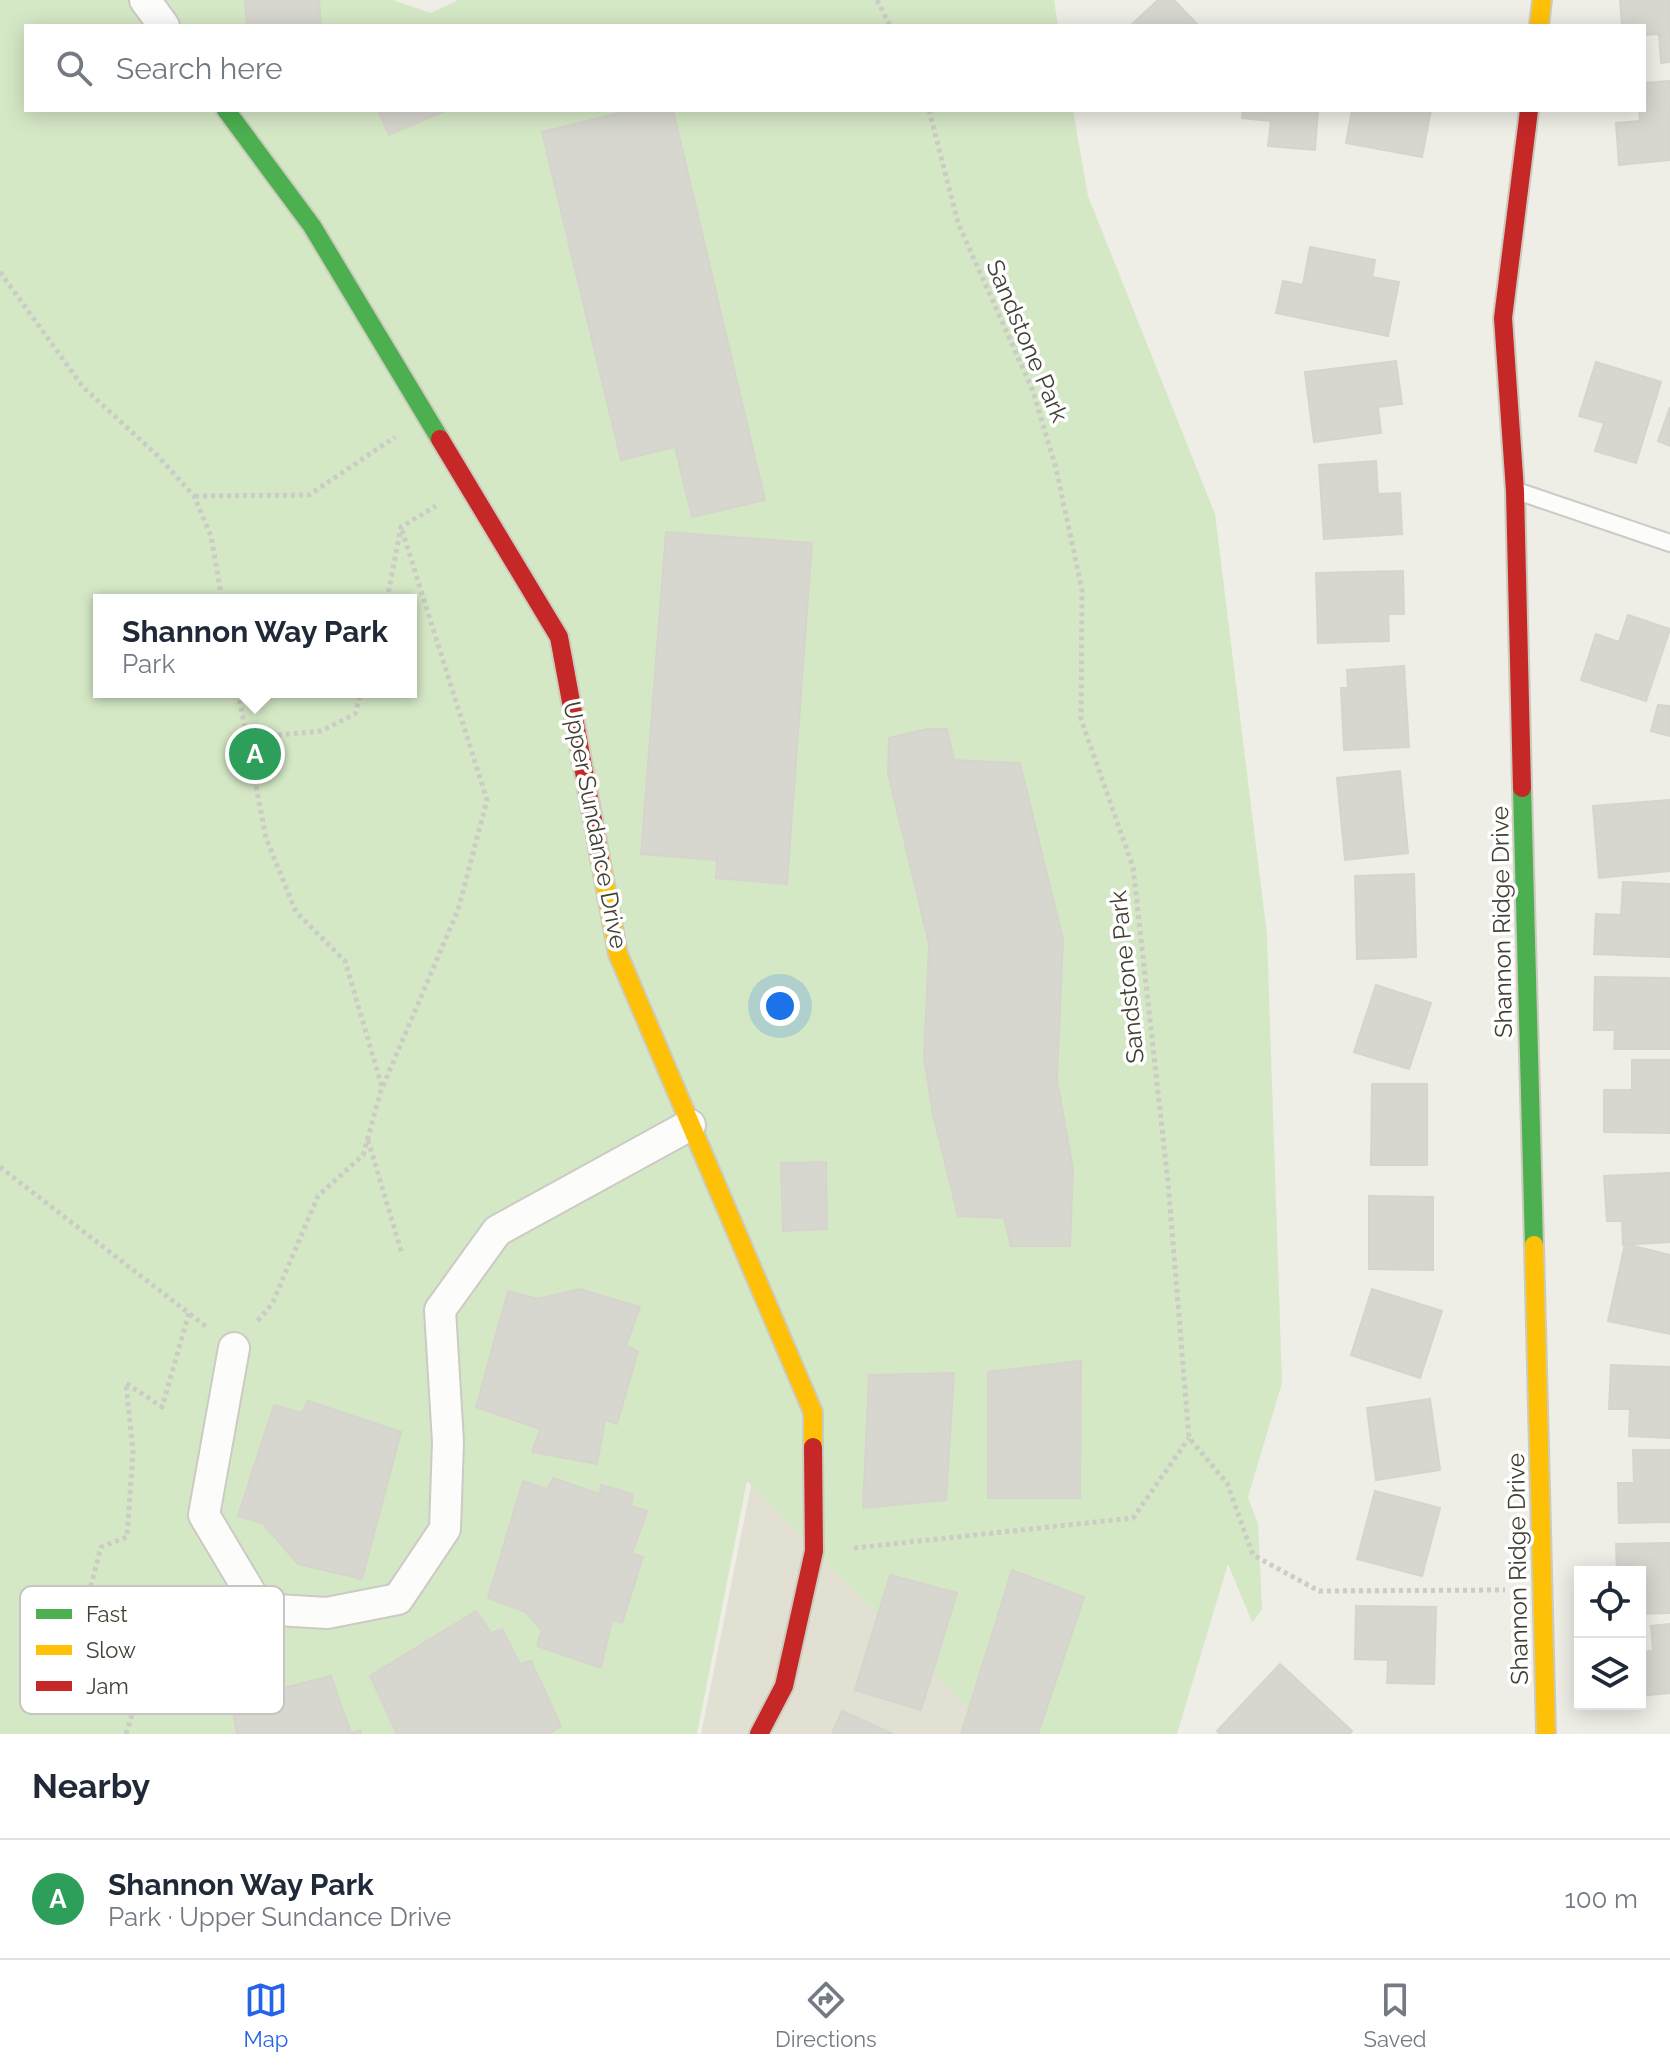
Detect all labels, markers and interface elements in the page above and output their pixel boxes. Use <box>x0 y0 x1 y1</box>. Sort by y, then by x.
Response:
search box <box>24 24 1646 112</box>
icon: search <box>52 46 96 90</box>
text: Search here <box>116 51 283 86</box>
street label: Sandstone Park <box>980 255 1075 427</box>
popup <box>93 594 417 698</box>
text: Shannon Way Park <box>122 614 388 649</box>
text: Park <box>122 649 175 679</box>
street label: Upper Sundance Drive <box>557 699 634 951</box>
pin: A <box>229 724 281 784</box>
street label: Shannon Ridge Drive <box>1485 806 1518 1038</box>
street label: Sandstone Park <box>1103 889 1150 1065</box>
your location <box>760 986 800 1026</box>
street label: Shannon Ridge Drive <box>1501 1453 1534 1685</box>
map controls <box>1574 1566 1646 1710</box>
button: locate <box>1574 1566 1646 1638</box>
legend <box>20 1586 284 1714</box>
text: Fast <box>86 1601 128 1627</box>
text: Slow <box>86 1637 136 1663</box>
button: layers <box>1574 1638 1646 1710</box>
text: Jam <box>86 1673 129 1699</box>
text: Nearby <box>32 1766 150 1806</box>
text: Shannon Way Park <box>108 1867 374 1902</box>
text: A <box>49 1884 67 1914</box>
text: 100 m <box>1565 1884 1638 1914</box>
text: Park · Upper Sundance Drive <box>108 1902 451 1932</box>
tab: Map <box>243 1978 288 2052</box>
tab: Directions <box>775 1978 877 2052</box>
tab: Saved <box>1364 1978 1427 2052</box>

